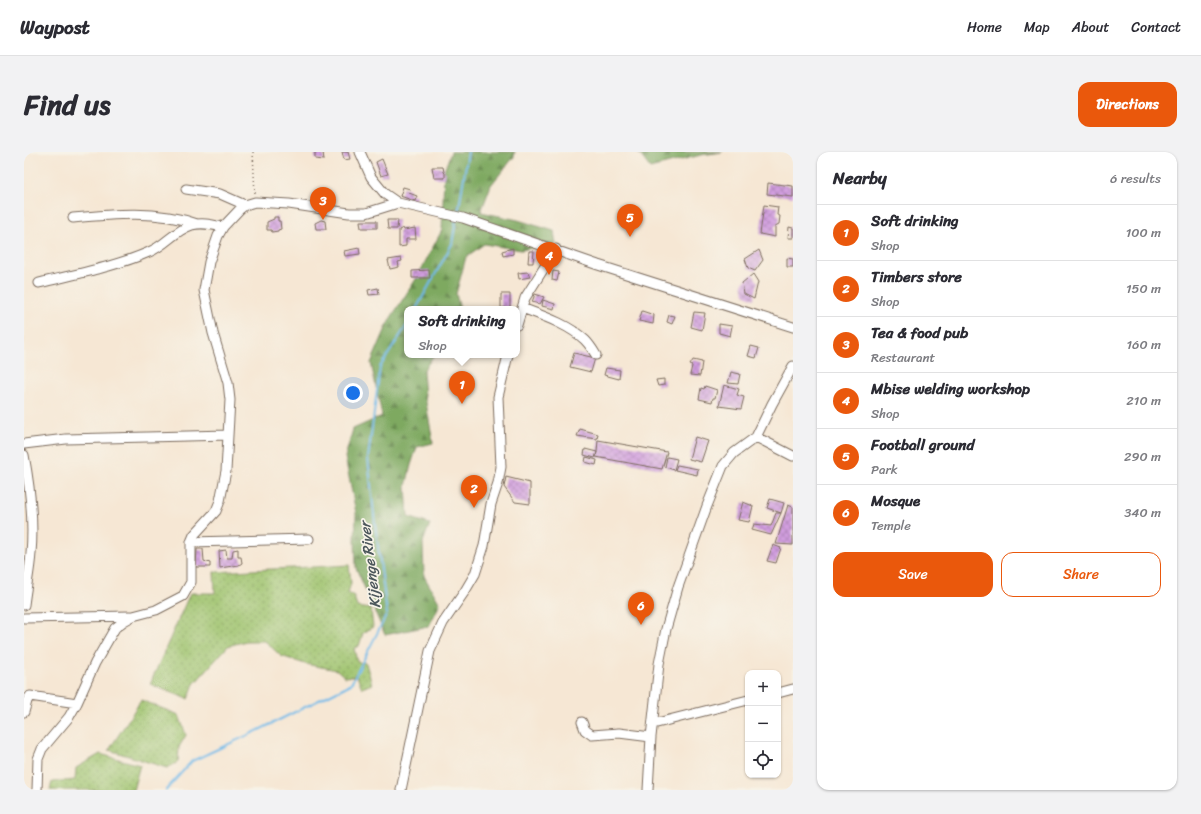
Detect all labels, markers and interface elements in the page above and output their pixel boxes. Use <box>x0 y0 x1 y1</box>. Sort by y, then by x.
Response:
text: Waypost <box>20 11 90 44</box>
text: Home <box>967 15 1002 40</box>
text: Map <box>1024 15 1050 40</box>
text: About <box>1072 15 1109 40</box>
text: Contact <box>1131 15 1181 40</box>
text: Find us <box>24 80 111 129</box>
button: Directions <box>1078 82 1177 127</box>
text: Nearby <box>833 163 887 193</box>
text: 6 results <box>1110 167 1161 190</box>
pin: 3 <box>310 187 336 220</box>
pin: 5 <box>617 204 643 237</box>
text: Soft drinking <box>871 208 959 234</box>
text: 1 <box>843 221 849 244</box>
text: 100 m <box>1126 221 1161 244</box>
text: Shop <box>871 234 899 257</box>
pin: 4 <box>536 242 562 275</box>
text: Timbers store <box>871 264 962 290</box>
text: 2 <box>842 277 850 300</box>
text: 150 m <box>1126 277 1161 300</box>
text: Shop <box>871 290 899 313</box>
popup <box>404 306 520 358</box>
text: Soft drinking <box>418 308 506 334</box>
text: Tea & food pub <box>871 320 968 346</box>
text: 3 <box>842 333 850 356</box>
text: 160 m <box>1126 333 1161 356</box>
text: Shop <box>418 334 447 357</box>
text: Restaurant <box>871 346 935 369</box>
pin: 1 <box>449 371 475 404</box>
text: Mbise welding workshop <box>871 376 1030 402</box>
your location <box>343 383 363 403</box>
text: 4 <box>842 389 850 412</box>
text: 210 m <box>1126 389 1161 412</box>
text: Shop <box>871 402 899 425</box>
text: Football ground <box>871 432 974 458</box>
text: 5 <box>842 445 850 468</box>
text: 290 m <box>1124 445 1161 468</box>
text: Park <box>871 458 898 481</box>
pin: 2 <box>461 475 487 508</box>
text: Mosque <box>871 488 920 514</box>
text: 6 <box>842 501 850 524</box>
text: 340 m <box>1124 501 1161 524</box>
text: Temple <box>871 514 911 537</box>
water label: Kijenge River <box>351 518 388 610</box>
button: Save <box>833 552 993 597</box>
button: Share <box>1001 552 1161 597</box>
pin: 6 <box>628 592 654 625</box>
map controls <box>745 670 781 778</box>
button: + <box>745 670 781 706</box>
button: − <box>745 706 781 742</box>
button: locate <box>745 742 781 778</box>

